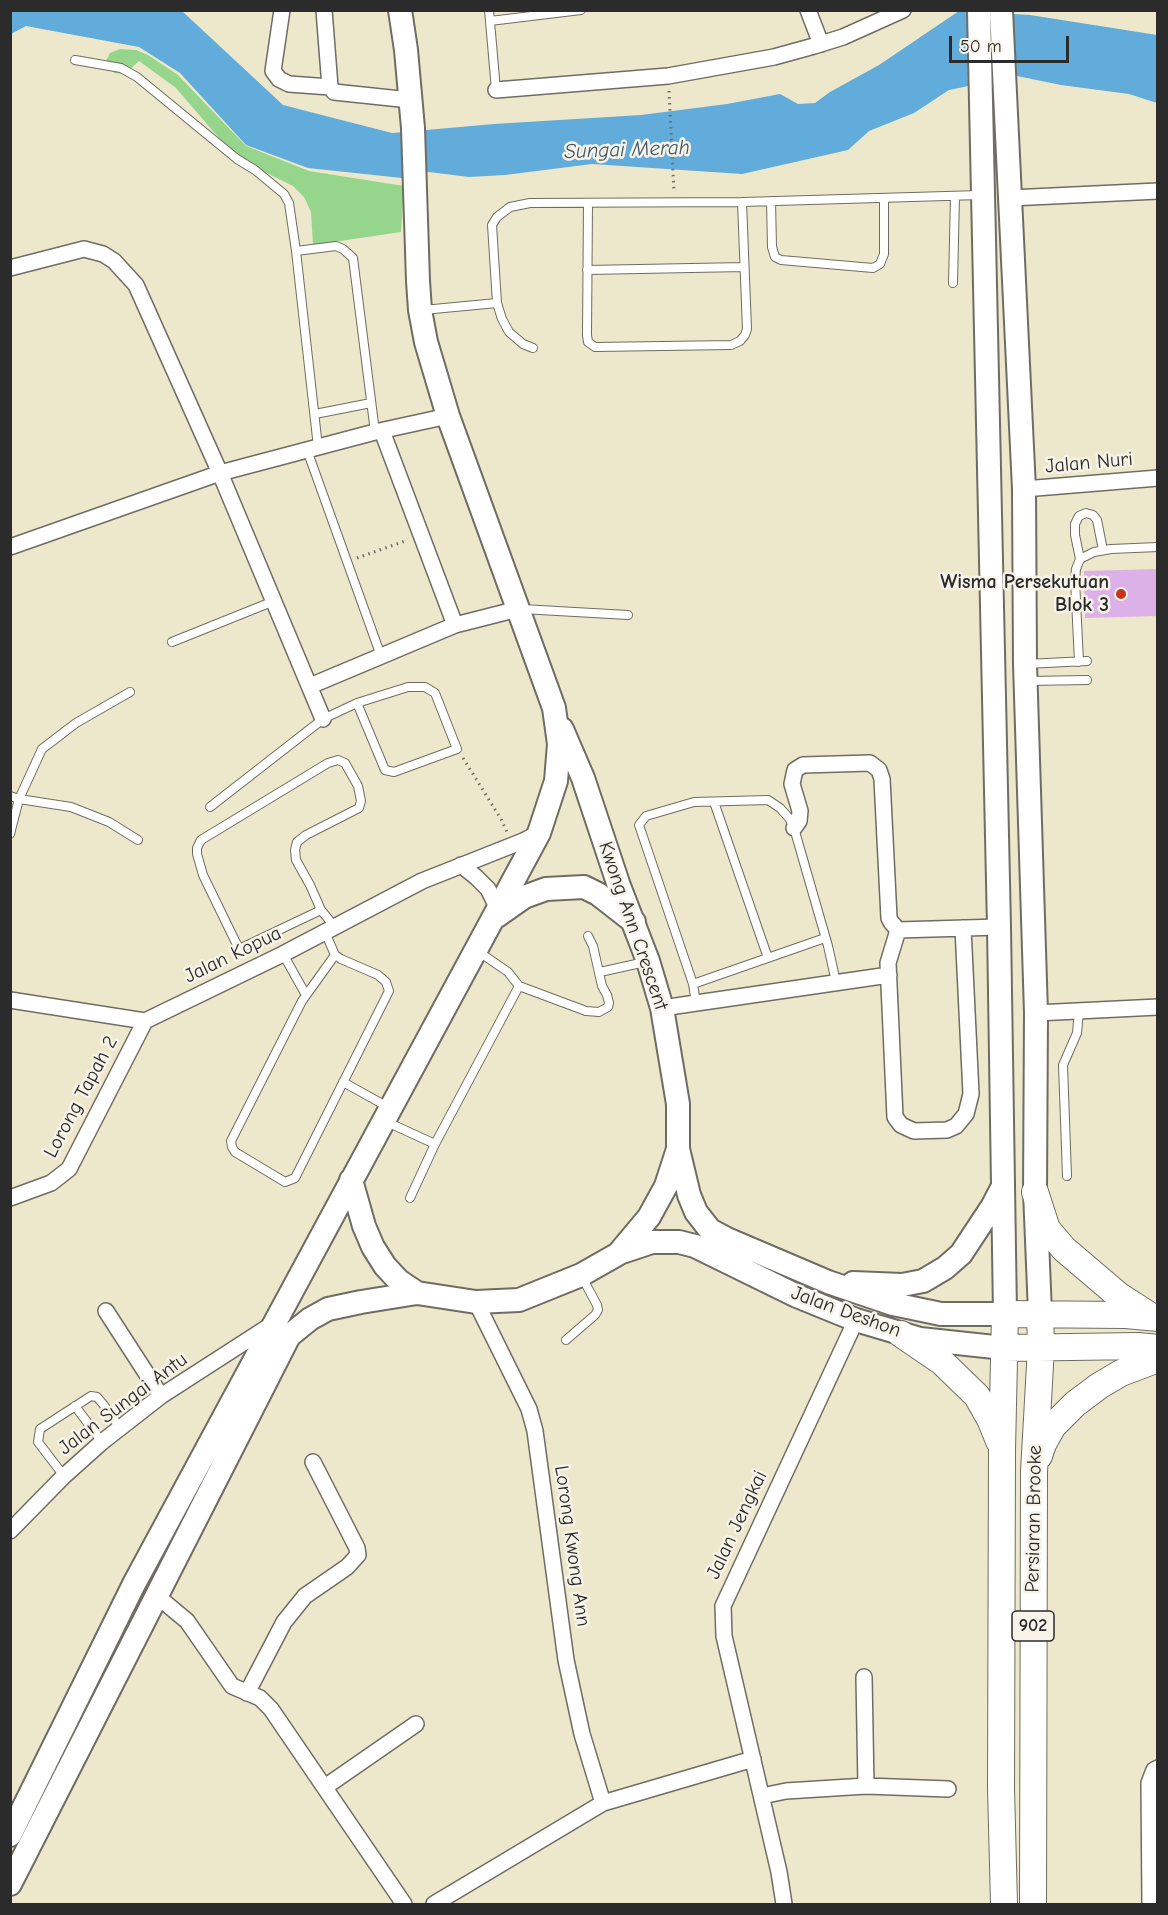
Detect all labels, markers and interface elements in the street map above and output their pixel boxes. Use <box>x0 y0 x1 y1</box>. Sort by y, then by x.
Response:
scale bar <box>952 24 1072 62</box>
text: 50 m <box>960 36 1002 57</box>
water label: Sungai Merah <box>564 135 690 165</box>
street label: Jalan Nuri <box>1044 447 1134 479</box>
place label: Wisma Persekutuan Blok 3 <box>940 570 1109 617</box>
marker: Wisma Persekutuan Blok 3 <box>1114 587 1128 601</box>
street label: Kwong Ann Crescent <box>593 839 673 1013</box>
street label: Jalan Kopua <box>181 921 285 989</box>
street label: Lorong Tapah 2 <box>39 1032 123 1162</box>
street label: Jalan Deshon <box>788 1281 904 1343</box>
street label: Jalan Sungai Antu <box>54 1348 192 1460</box>
street label: Persiaran Brooke <box>1021 1445 1047 1593</box>
street label: Lorong Kwong Ann <box>549 1464 595 1628</box>
street label: Jalan Jengkai <box>701 1467 773 1583</box>
road number: 902 <box>1012 1611 1054 1641</box>

